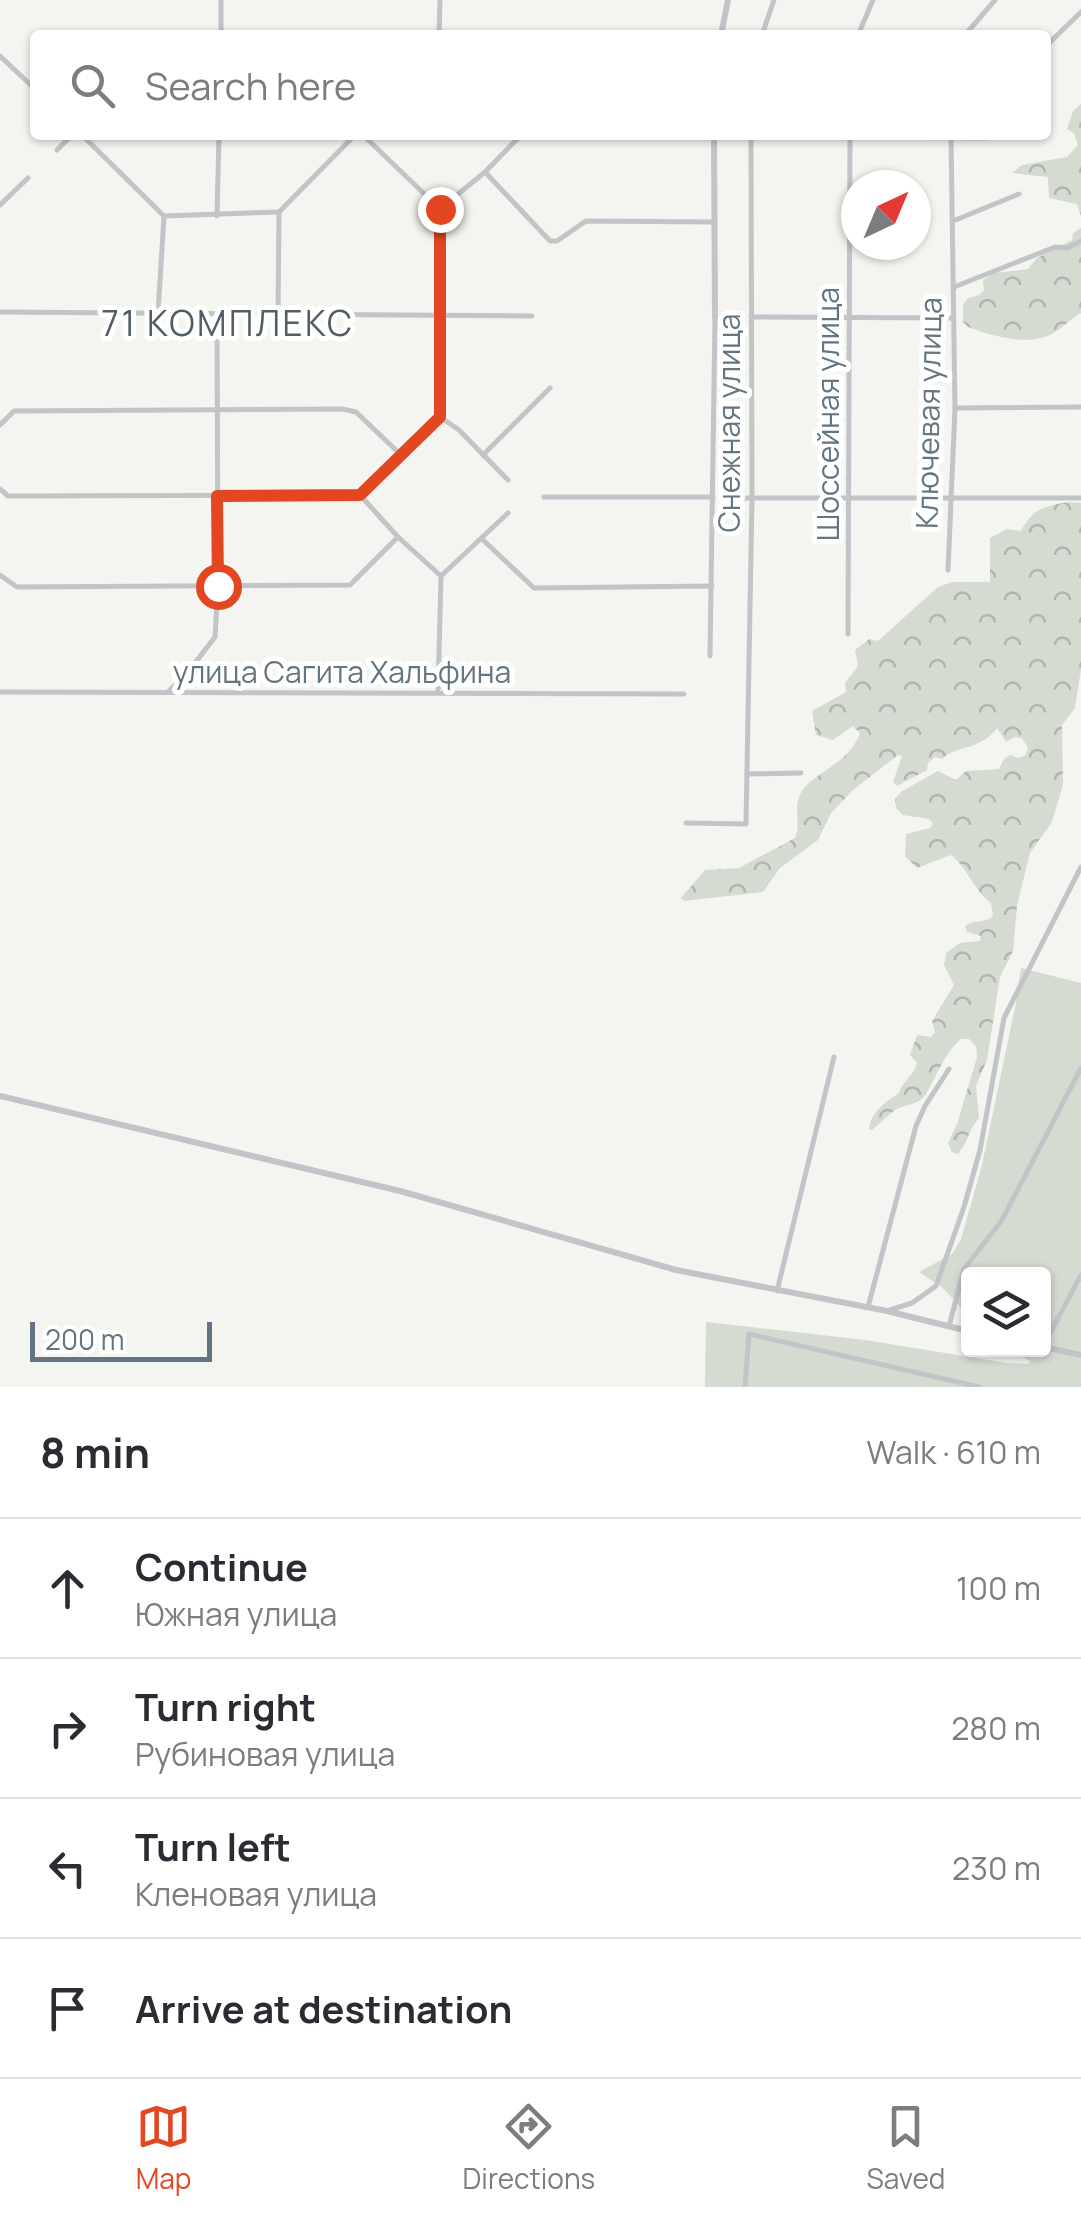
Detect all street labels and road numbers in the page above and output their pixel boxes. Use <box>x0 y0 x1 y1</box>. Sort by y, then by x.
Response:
street label: Шоссейная улица <box>807 287 848 541</box>
street label: Ключевая улица <box>905 297 951 529</box>
street label: Снежная улица <box>708 314 749 532</box>
street label: улица Сагита Хальфина <box>173 651 511 692</box>

